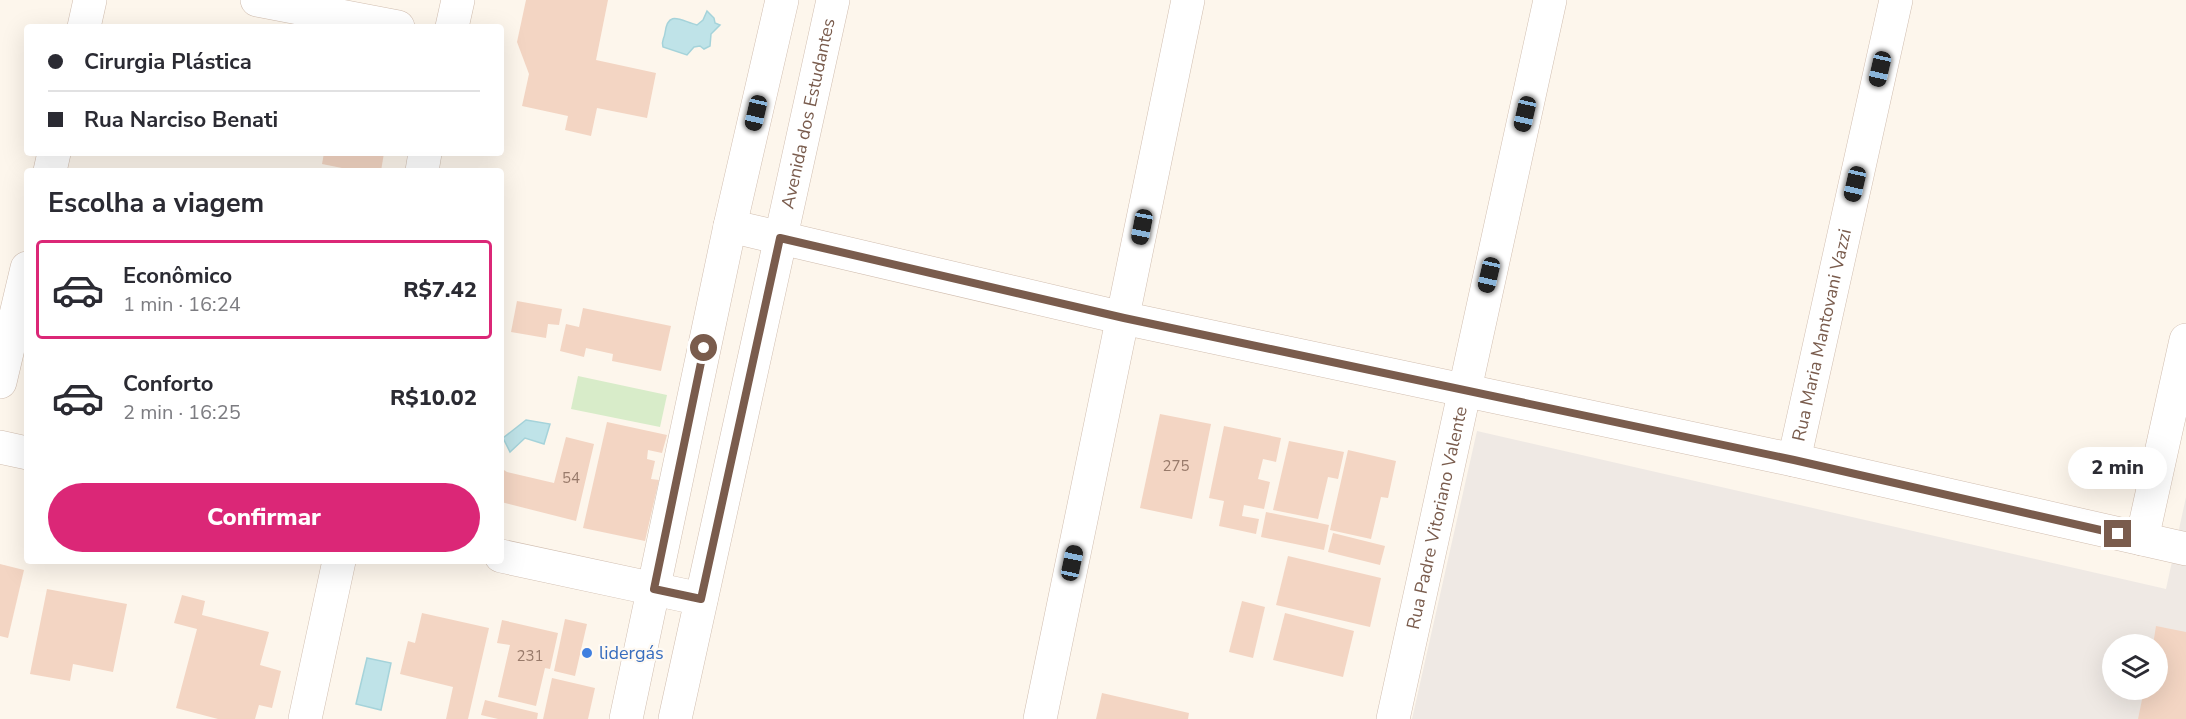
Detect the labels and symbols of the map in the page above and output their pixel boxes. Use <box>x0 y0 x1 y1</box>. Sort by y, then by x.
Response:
street label: Avenida dos Estudantes <box>775 16 841 211</box>
car <box>1867 49 1893 89</box>
car <box>743 93 769 133</box>
car <box>1512 94 1538 134</box>
car <box>1842 164 1868 204</box>
car <box>1130 208 1154 246</box>
street label: Rua Maria Mantovani Vazzi <box>1787 227 1857 444</box>
car <box>1476 255 1502 295</box>
route start <box>690 334 717 361</box>
street label: Rua Padre Vitoriano Valente <box>1401 404 1473 631</box>
callout: 2 min <box>2068 447 2168 489</box>
house number: 275 <box>1162 456 1190 476</box>
house number: 54 <box>562 468 580 488</box>
route end <box>2104 520 2131 547</box>
car <box>1059 544 1085 582</box>
place label: lidergás <box>599 641 664 665</box>
house number: 231 <box>516 646 544 666</box>
marker: lidergás <box>580 646 594 660</box>

